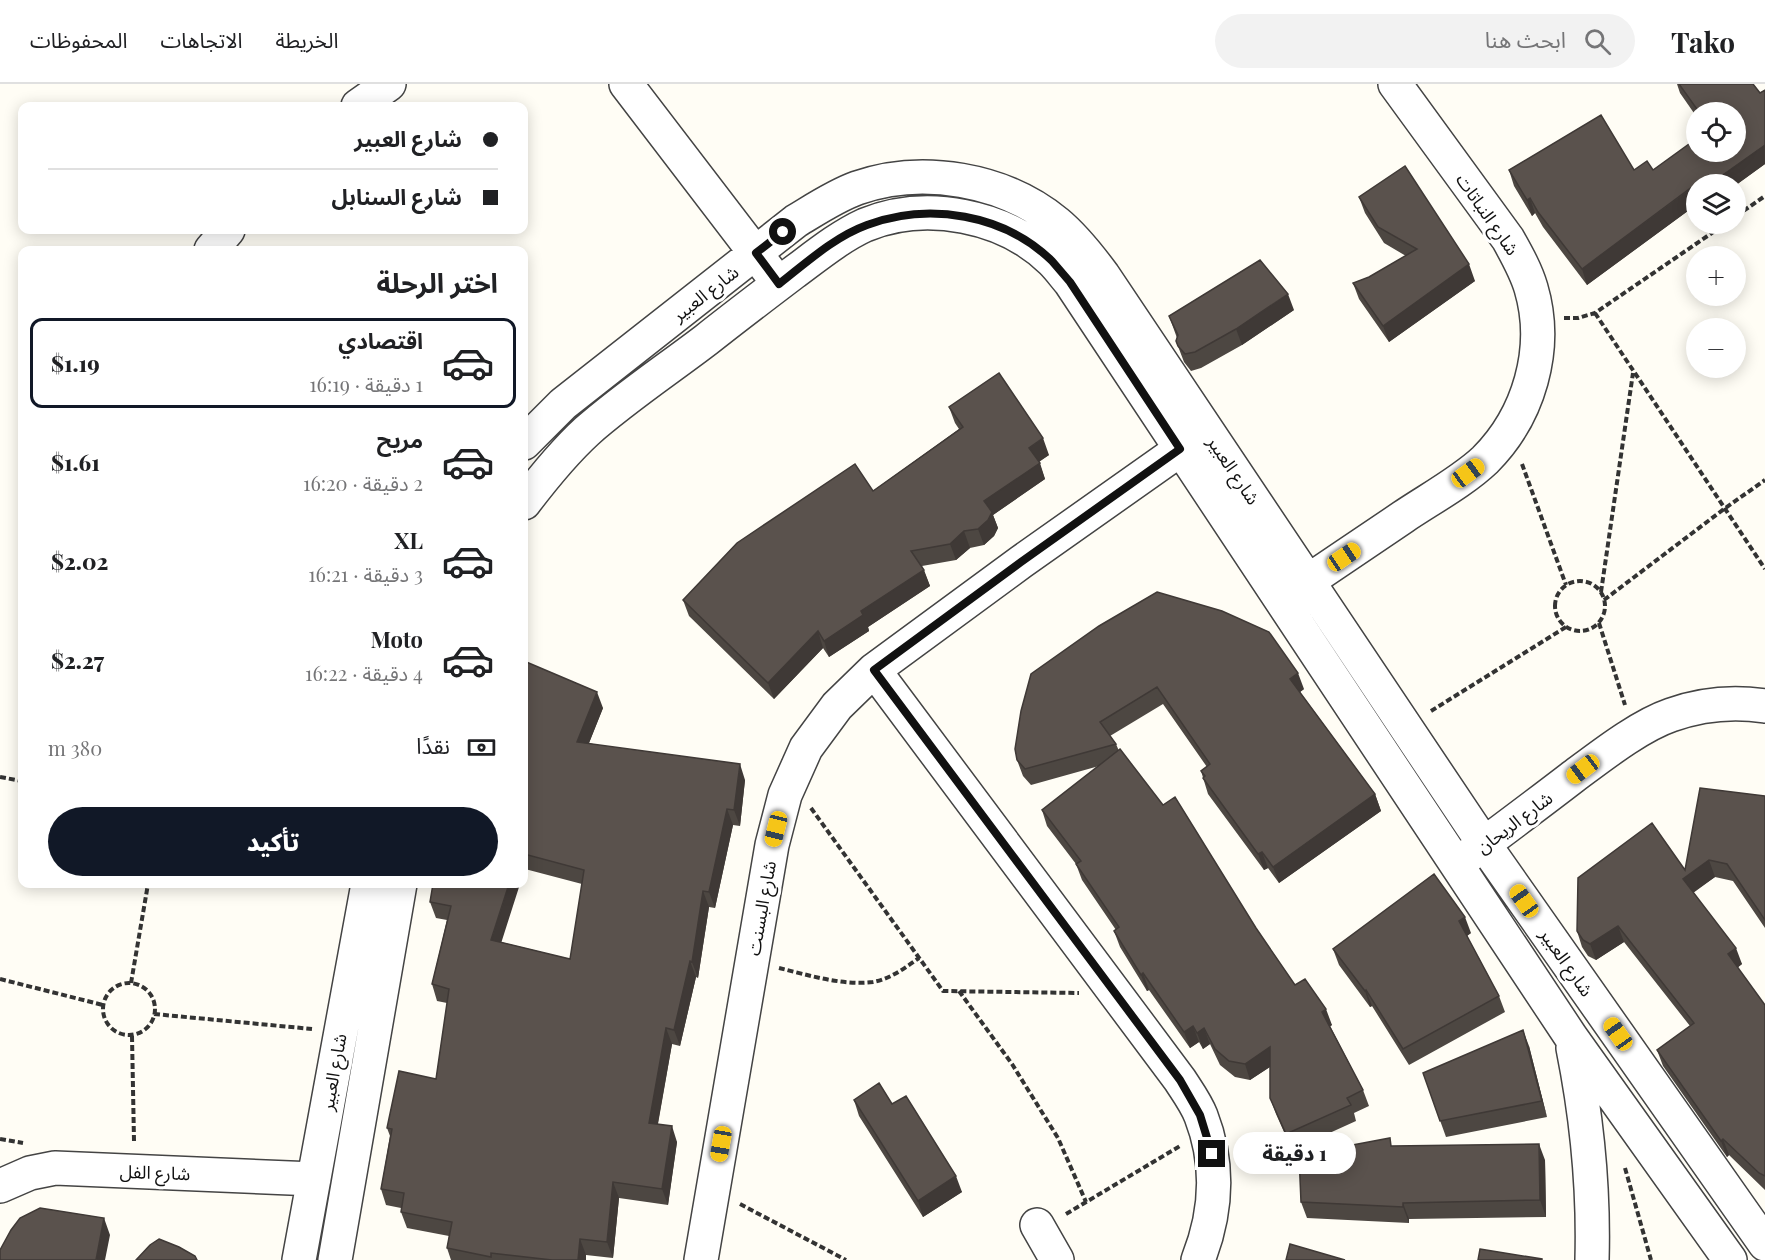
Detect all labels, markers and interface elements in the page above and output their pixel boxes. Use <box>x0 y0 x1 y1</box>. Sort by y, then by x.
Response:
search box <box>1215 14 1635 68</box>
text: Tako <box>1671 23 1735 60</box>
text: ابحث هنا <box>1485 24 1566 54</box>
text: المحفوظات <box>30 25 127 53</box>
text: الاتجاهات <box>160 25 242 53</box>
text: الخريطة <box>275 25 338 53</box>
icon: search <box>1581 25 1614 58</box>
map controls <box>1686 102 1746 378</box>
button: locate <box>1686 102 1746 162</box>
text: شارع العبير <box>354 123 462 153</box>
street label: شارع النباتات <box>1449 168 1525 261</box>
button: layers <box>1686 174 1746 234</box>
text: شارع السنابل <box>332 181 462 211</box>
route start <box>769 218 796 245</box>
button: + <box>1686 246 1746 306</box>
street label: شارع العبير <box>666 260 745 329</box>
text: اختر الرحلة <box>376 264 498 300</box>
button: − <box>1686 318 1746 378</box>
text: اقتصادي <box>338 325 423 355</box>
icon: car <box>441 336 495 390</box>
text: $1.19 <box>51 348 100 378</box>
text: 1 دقيقة · 16:19 <box>309 370 423 397</box>
text: مريح <box>377 424 423 454</box>
street label: شارع العبير <box>1199 430 1266 511</box>
icon: car <box>441 435 495 489</box>
text: $1.61 <box>51 447 100 477</box>
car <box>1448 455 1488 491</box>
text: 2 دقيقة · 16:20 <box>303 469 423 496</box>
text: XL <box>394 525 423 555</box>
icon: car <box>441 534 495 588</box>
car <box>1324 539 1364 575</box>
text: $2.02 <box>51 546 108 576</box>
text: 3 دقيقة · 16:21 <box>308 560 423 587</box>
text: Moto <box>371 624 423 654</box>
icon: car <box>441 633 495 687</box>
text: $2.27 <box>51 645 104 675</box>
text: 4 دقيقة · 16:22 <box>305 659 423 686</box>
text: نقدًا <box>416 730 450 760</box>
icon: cash <box>465 731 498 764</box>
text: 380 m <box>48 734 102 761</box>
car <box>1563 751 1603 787</box>
street label: شارع الريحان <box>1471 785 1559 861</box>
button: تأكيد <box>48 807 498 876</box>
car <box>763 809 789 849</box>
street label: شارع البسنت <box>741 859 784 958</box>
car <box>1506 881 1542 921</box>
street label: شارع العبير <box>1532 922 1599 1003</box>
car <box>1600 1014 1636 1054</box>
street label: شارع العبير <box>314 1032 355 1114</box>
car <box>709 1125 733 1163</box>
callout: 1 دقيقة <box>1233 1133 1356 1175</box>
text: 1 دقيقة <box>1262 1139 1327 1166</box>
route end <box>1198 1140 1225 1167</box>
street label: شارع الفل <box>119 1159 191 1188</box>

